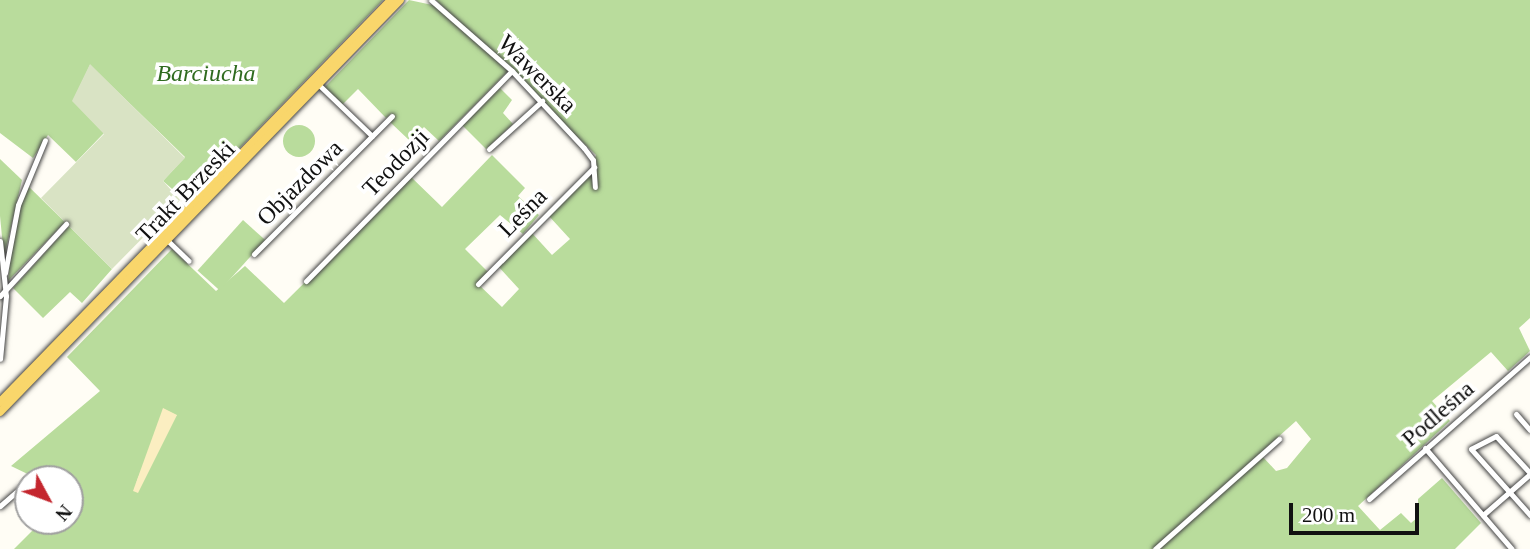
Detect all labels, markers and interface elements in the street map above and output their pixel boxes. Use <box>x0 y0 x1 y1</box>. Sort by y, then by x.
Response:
street label: Wawerska <box>492 29 582 119</box>
park label: Barciucha <box>156 60 256 88</box>
street label: Teodozji <box>357 123 435 203</box>
street label: Objazdowa <box>251 134 349 232</box>
street label: Trakt Brzeski <box>130 135 242 249</box>
street label: Leśna <box>493 183 553 243</box>
street label: Podleśna <box>1396 375 1480 453</box>
north arrow <box>14 465 84 535</box>
scale bar <box>1292 490 1422 534</box>
text: N <box>51 501 76 525</box>
text: 200 m <box>1302 503 1355 527</box>

